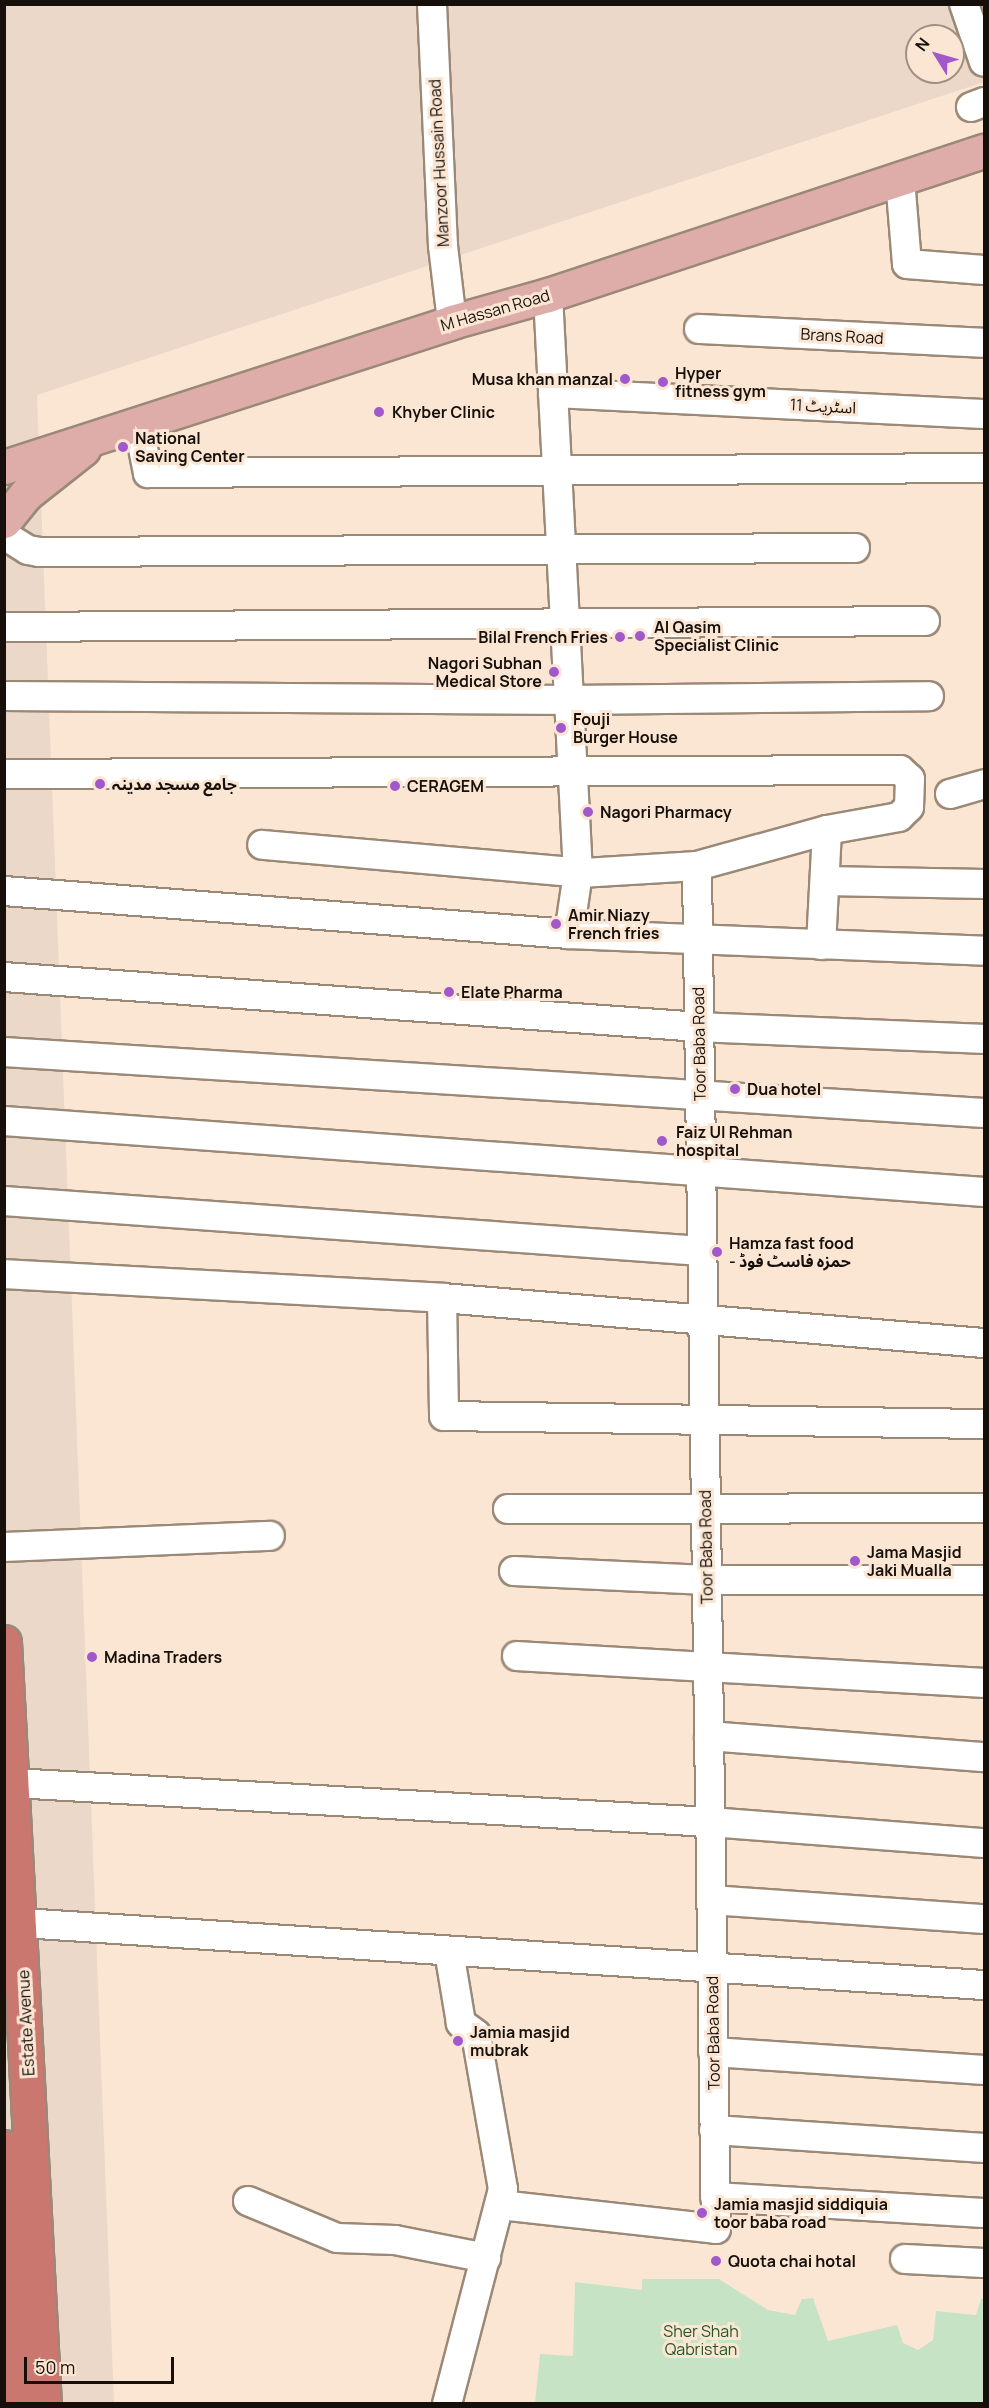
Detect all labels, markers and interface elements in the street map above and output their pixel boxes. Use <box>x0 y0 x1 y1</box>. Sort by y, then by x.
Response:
north arrow <box>905 24 965 84</box>
text: N <box>910 33 934 56</box>
street label: Manzoor Hussain Road <box>425 79 453 247</box>
street label: M Hassan Road <box>438 285 552 335</box>
street label: Brans Road <box>800 324 884 348</box>
place label: Hyper fitness gym <box>675 363 766 401</box>
place label: Musa khan manzal <box>472 369 613 389</box>
marker: Musa khan manzal <box>618 372 632 386</box>
marker: Hyper fitness gym <box>656 375 670 389</box>
street label: اسٹریٹ 11 <box>789 395 857 417</box>
place label: Khyber Clinic <box>392 402 495 422</box>
marker: Khyber Clinic <box>370 403 388 421</box>
place label: National Saving Center <box>135 428 245 466</box>
marker: National Saving Center <box>116 440 130 454</box>
place label: Al Qasim Specialist Clinic <box>654 617 779 655</box>
place label: Bilal French Fries <box>478 627 608 647</box>
marker: Al Qasim Specialist Clinic <box>631 627 649 645</box>
marker: Bilal French Fries <box>613 630 627 644</box>
place label: Nagori Subhan Medical Store <box>428 653 542 691</box>
marker: Nagori Subhan Medical Store <box>547 665 561 679</box>
place label: Fouji Burger House <box>573 709 678 747</box>
marker: Fouji Burger House <box>554 721 568 735</box>
place label: جامع مسجد مدینہ <box>112 774 237 794</box>
place label: CERAGEM <box>407 776 484 796</box>
marker: جامع مسجد مدینہ <box>93 777 107 791</box>
marker: CERAGEM <box>388 779 402 793</box>
place label: Nagori Pharmacy <box>600 802 732 822</box>
marker: Nagori Pharmacy <box>581 805 595 819</box>
place label: Amir Niazy French fries <box>568 905 659 943</box>
marker: Amir Niazy French fries <box>549 917 563 931</box>
place label: Elate Pharma <box>461 982 563 1002</box>
marker: Elate Pharma <box>442 985 456 999</box>
street label: Toor Baba Road <box>688 987 710 1101</box>
place label: Dua hotel <box>747 1079 821 1099</box>
marker: Dua hotel <box>728 1082 742 1096</box>
place label: Faiz Ul Rehman hospital <box>676 1122 793 1160</box>
marker: Faiz Ul Rehman hospital <box>653 1132 671 1150</box>
place label: Hamza fast food - حمزہ فاسٹ فوڈ <box>729 1233 854 1271</box>
marker: Hamza fast food - حمزہ فاسٹ فوڈ <box>710 1245 724 1259</box>
street label: Toor Baba Road <box>695 1490 717 1604</box>
place label: Jama Masjid Jaki Mualla <box>867 1542 962 1580</box>
marker: Jama Masjid Jaki Mualla <box>848 1554 862 1568</box>
place label: Madina Traders <box>104 1647 222 1667</box>
marker: Madina Traders <box>85 1650 99 1664</box>
street label: Estate Avenue <box>14 1969 38 2077</box>
street label: Toor Baba Road <box>702 1976 724 2090</box>
place label: Jamia masjid mubrak <box>470 2022 570 2060</box>
marker: Jamia masjid mubrak <box>451 2034 465 2048</box>
place label: Jamia masjid siddiquia toor baba road <box>714 2194 888 2232</box>
marker: Jamia masjid siddiquia toor baba road <box>695 2206 709 2220</box>
place label: Quota chai hotal <box>728 2251 856 2271</box>
marker: Quota chai hotal <box>709 2254 723 2268</box>
park label: Sher Shah Qabristan <box>663 2321 739 2359</box>
scale bar <box>27 2345 177 2383</box>
text: 50 m <box>35 2355 75 2379</box>

